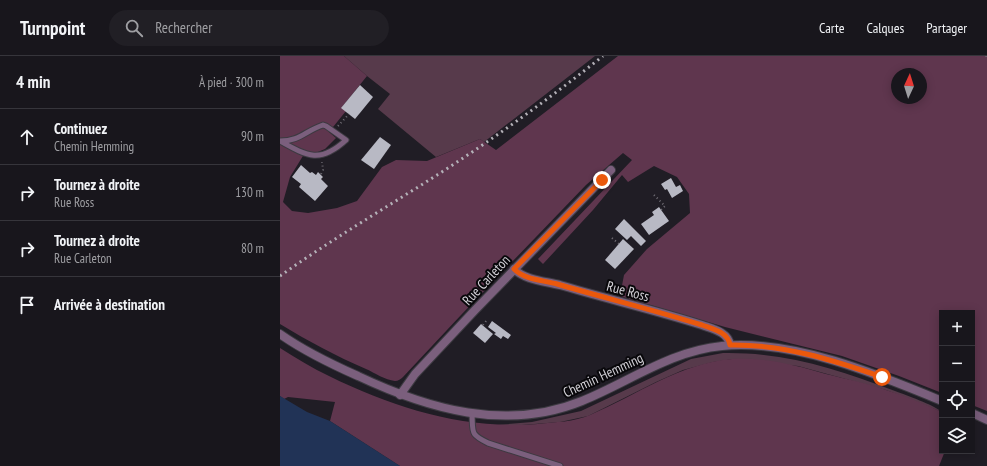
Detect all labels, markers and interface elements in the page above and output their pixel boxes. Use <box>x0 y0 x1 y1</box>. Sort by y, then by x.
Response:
search box <box>109 10 389 46</box>
text: Turnpoint <box>20 16 85 40</box>
icon: search <box>123 17 145 39</box>
text: Rechercher <box>155 18 212 37</box>
text: Carte <box>819 19 844 37</box>
text: Calques <box>866 19 904 37</box>
text: Partager <box>926 19 967 37</box>
north arrow <box>891 68 927 104</box>
text: 4 min <box>16 71 50 93</box>
text: À pied · 300 m <box>199 74 264 91</box>
text: Continuez <box>54 119 107 138</box>
icon: ahead <box>16 126 38 148</box>
text: 90 m <box>241 128 264 145</box>
text: Chemin Hemming <box>54 138 134 155</box>
route end <box>593 171 611 189</box>
text: Tournez à droite <box>54 175 140 194</box>
icon: right <box>16 182 38 204</box>
text: 130 m <box>235 184 264 201</box>
text: Rue Ross <box>54 194 94 211</box>
text: Tournez à droite <box>54 231 140 250</box>
icon: right <box>16 238 38 260</box>
text: 80 m <box>241 240 264 257</box>
text: Rue Carleton <box>54 250 112 267</box>
street label: Rue Carleton <box>458 251 514 309</box>
street label: Rue Ross <box>605 277 651 305</box>
icon: arrive <box>16 294 38 316</box>
text: Arrivée à destination <box>54 295 165 314</box>
map controls <box>939 310 975 454</box>
button: + <box>939 310 975 346</box>
button: − <box>939 346 975 382</box>
street label: Chemin Hemming <box>560 349 646 401</box>
route start <box>873 368 891 386</box>
button: locate <box>939 382 975 418</box>
button: layers <box>939 418 975 454</box>

